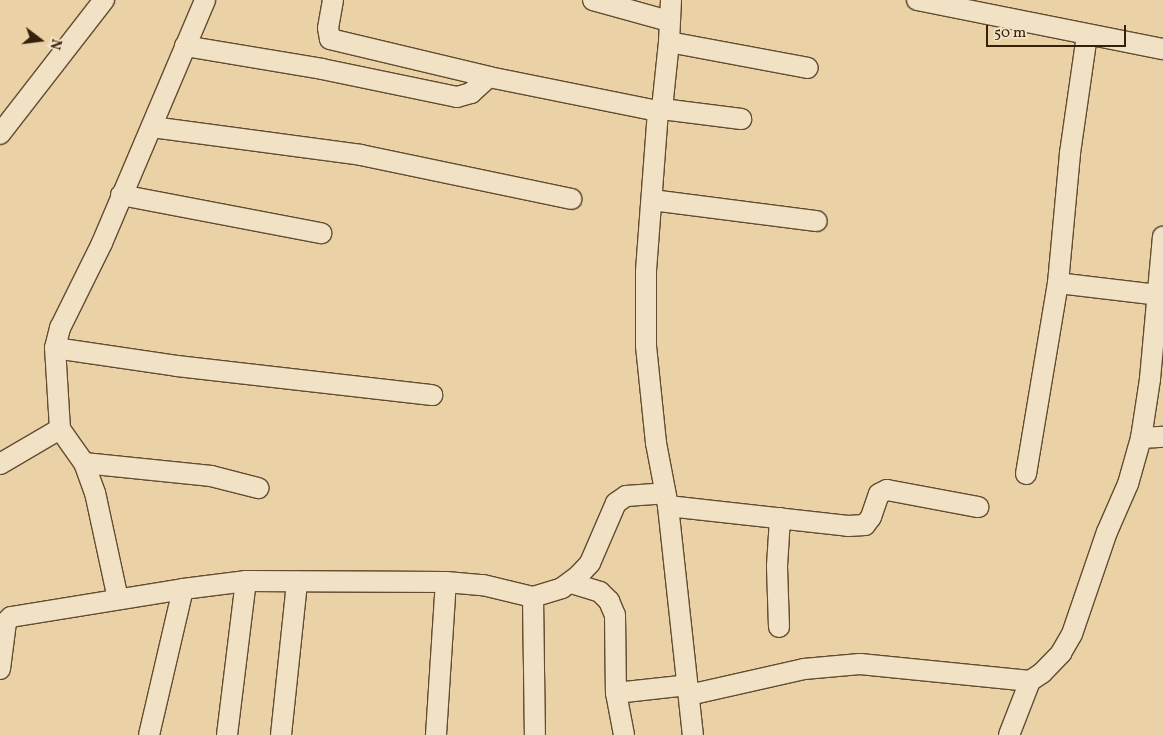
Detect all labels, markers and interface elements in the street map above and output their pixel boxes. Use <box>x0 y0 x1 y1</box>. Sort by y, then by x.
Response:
north arrow <box>15 15 65 65</box>
scale bar <box>988 15 1128 47</box>
text: 50 m <box>994 23 1026 44</box>
text: N <box>44 37 65 51</box>

